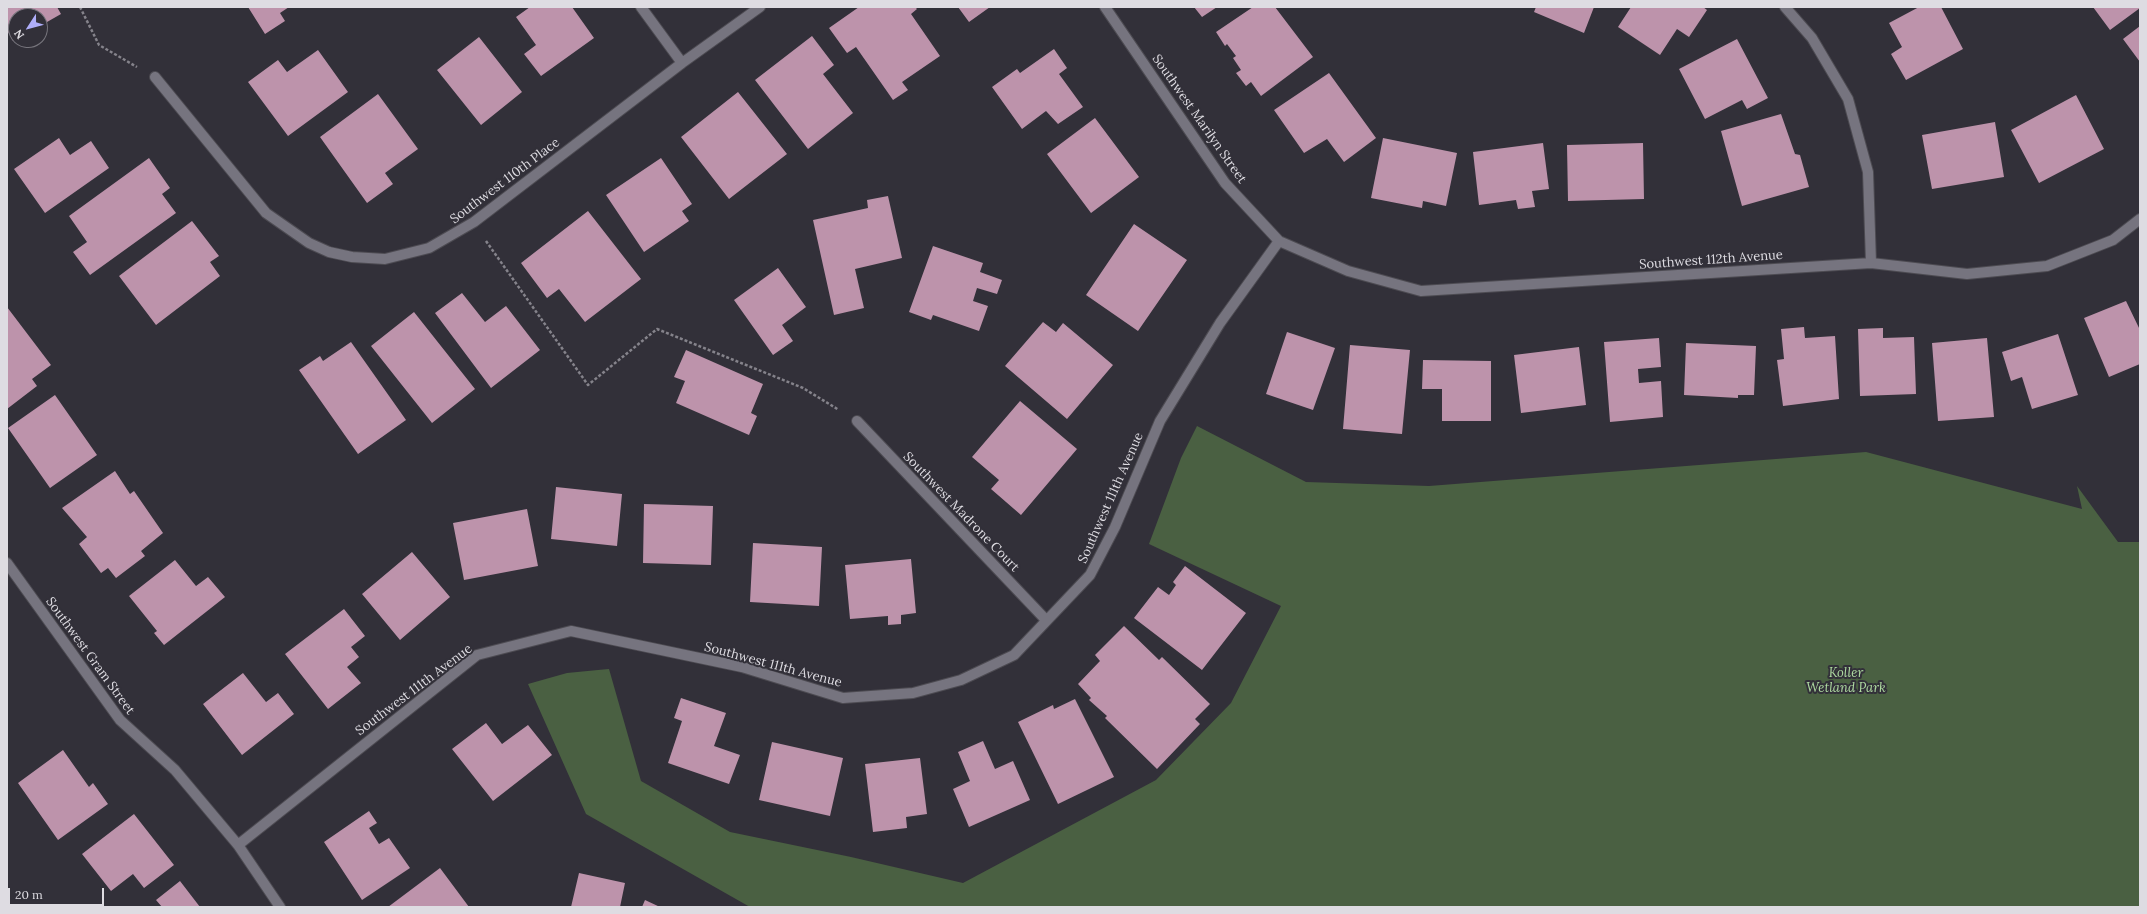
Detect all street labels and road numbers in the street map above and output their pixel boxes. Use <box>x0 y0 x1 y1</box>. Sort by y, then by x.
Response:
street label: Southwest Marilyn Street <box>1149 52 1249 186</box>
street label: Southwest 110th Place <box>447 135 563 227</box>
street label: Southwest 112th Avenue <box>1639 247 1783 273</box>
street label: Southwest 111th Avenue <box>1075 430 1147 566</box>
street label: Southwest Madrone Court <box>900 449 1022 575</box>
street label: Southwest Gram Street <box>42 594 138 718</box>
street label: Southwest 111th Avenue <box>702 639 844 691</box>
street label: Southwest 111th Avenue <box>353 641 475 739</box>

